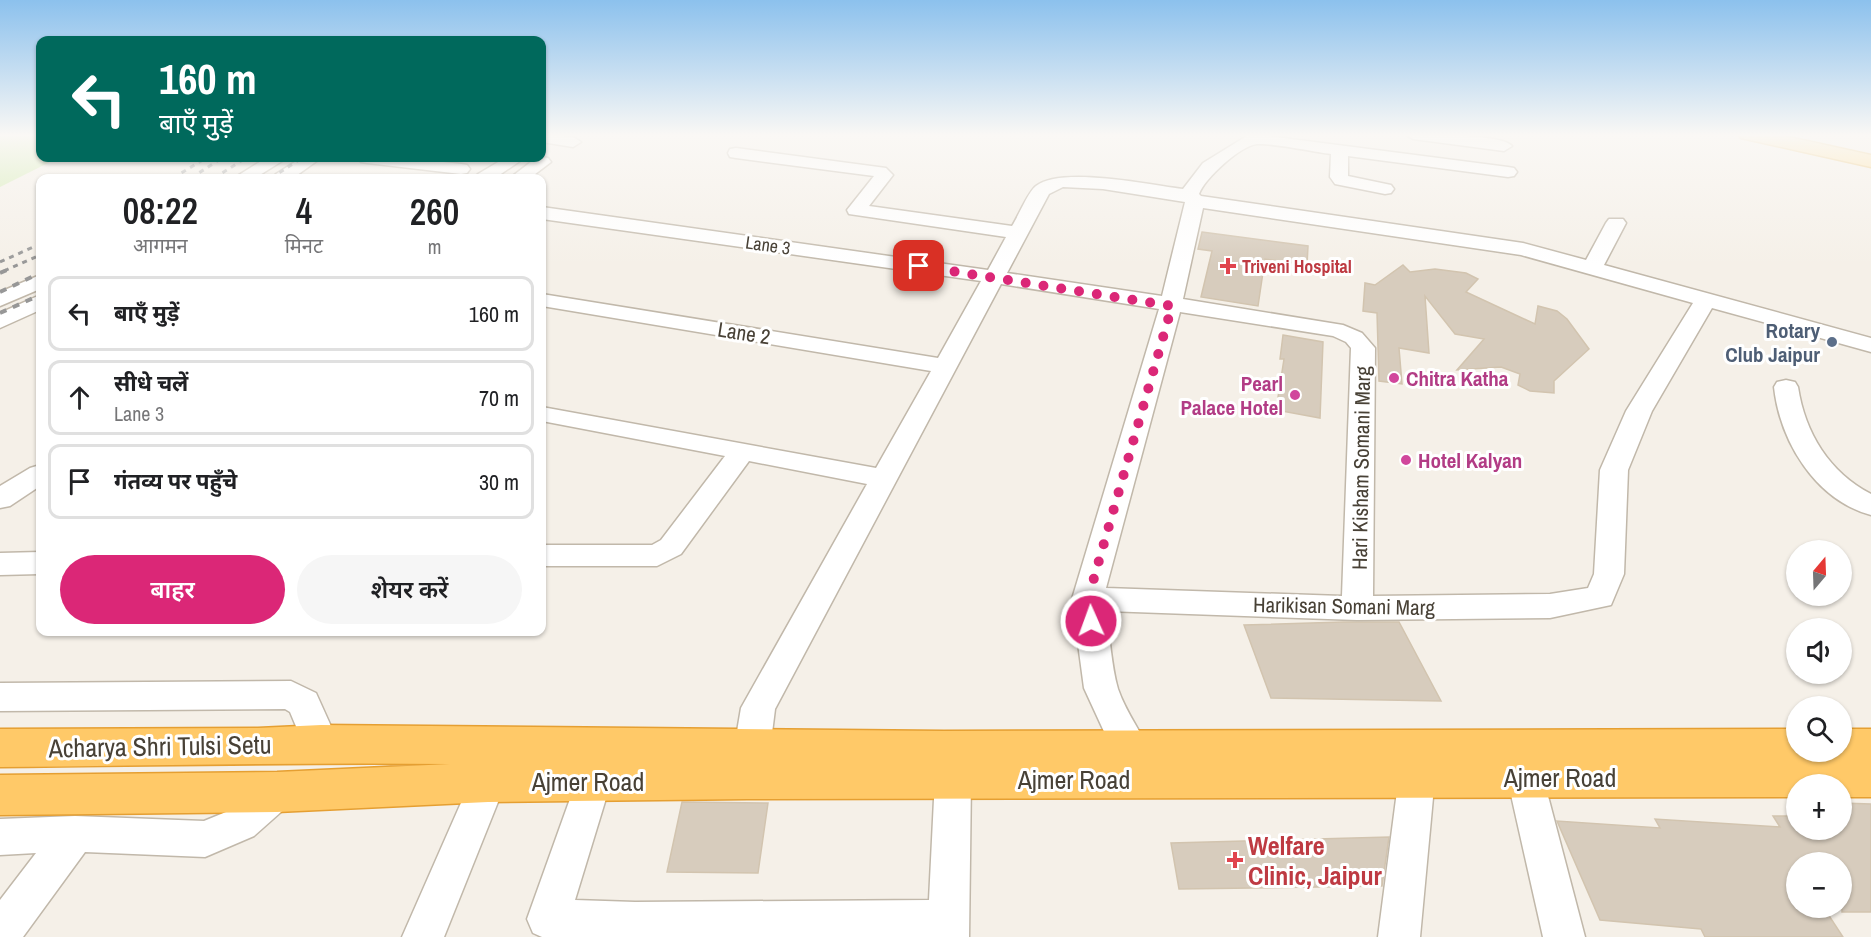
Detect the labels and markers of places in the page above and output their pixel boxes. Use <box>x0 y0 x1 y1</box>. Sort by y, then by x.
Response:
pin <box>893 240 944 291</box>
place label: Triveni Hospital <box>1242 254 1352 279</box>
marker: Triveni Hospital <box>1219 257 1237 275</box>
place label: Rotary Club Jaipur <box>1725 316 1820 369</box>
marker: Rotary Club Jaipur <box>1825 335 1839 349</box>
place label: Chitra Katha <box>1406 364 1509 393</box>
place label: Pearl Palace Hotel <box>1181 369 1283 422</box>
marker: Chitra Katha <box>1387 371 1401 385</box>
marker: Pearl Palace Hotel <box>1288 388 1302 402</box>
place label: Hotel Kalyan <box>1418 446 1522 475</box>
marker: Hotel Kalyan <box>1399 453 1413 467</box>
place label: Welfare Clinic, Jaipur <box>1248 828 1383 893</box>
marker: Welfare Clinic, Jaipur <box>1226 851 1244 869</box>

